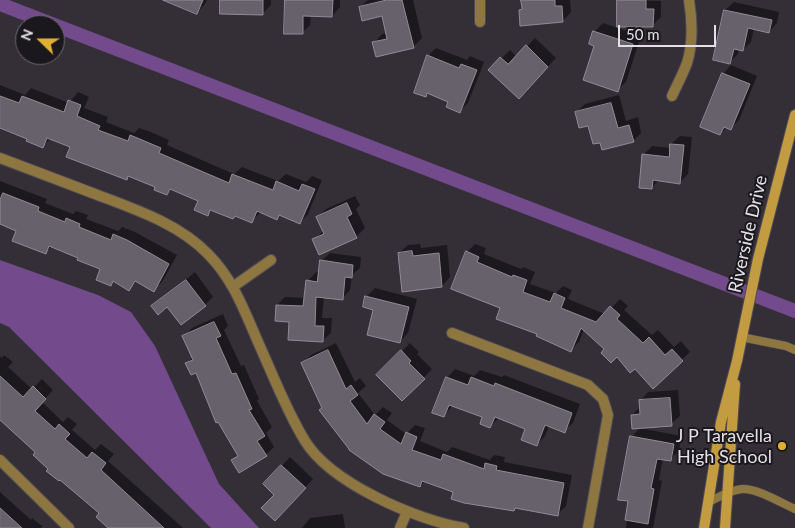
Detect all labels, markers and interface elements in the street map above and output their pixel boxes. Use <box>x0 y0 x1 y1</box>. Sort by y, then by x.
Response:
north arrow <box>15 15 65 65</box>
scale bar <box>620 15 718 47</box>
text: 50 m <box>626 25 660 43</box>
text: N <box>17 26 36 43</box>
street label: Riverside Drive <box>724 173 772 295</box>
place label: J P Taravella High School <box>676 425 772 468</box>
marker: J P Taravella High School <box>776 440 788 452</box>

